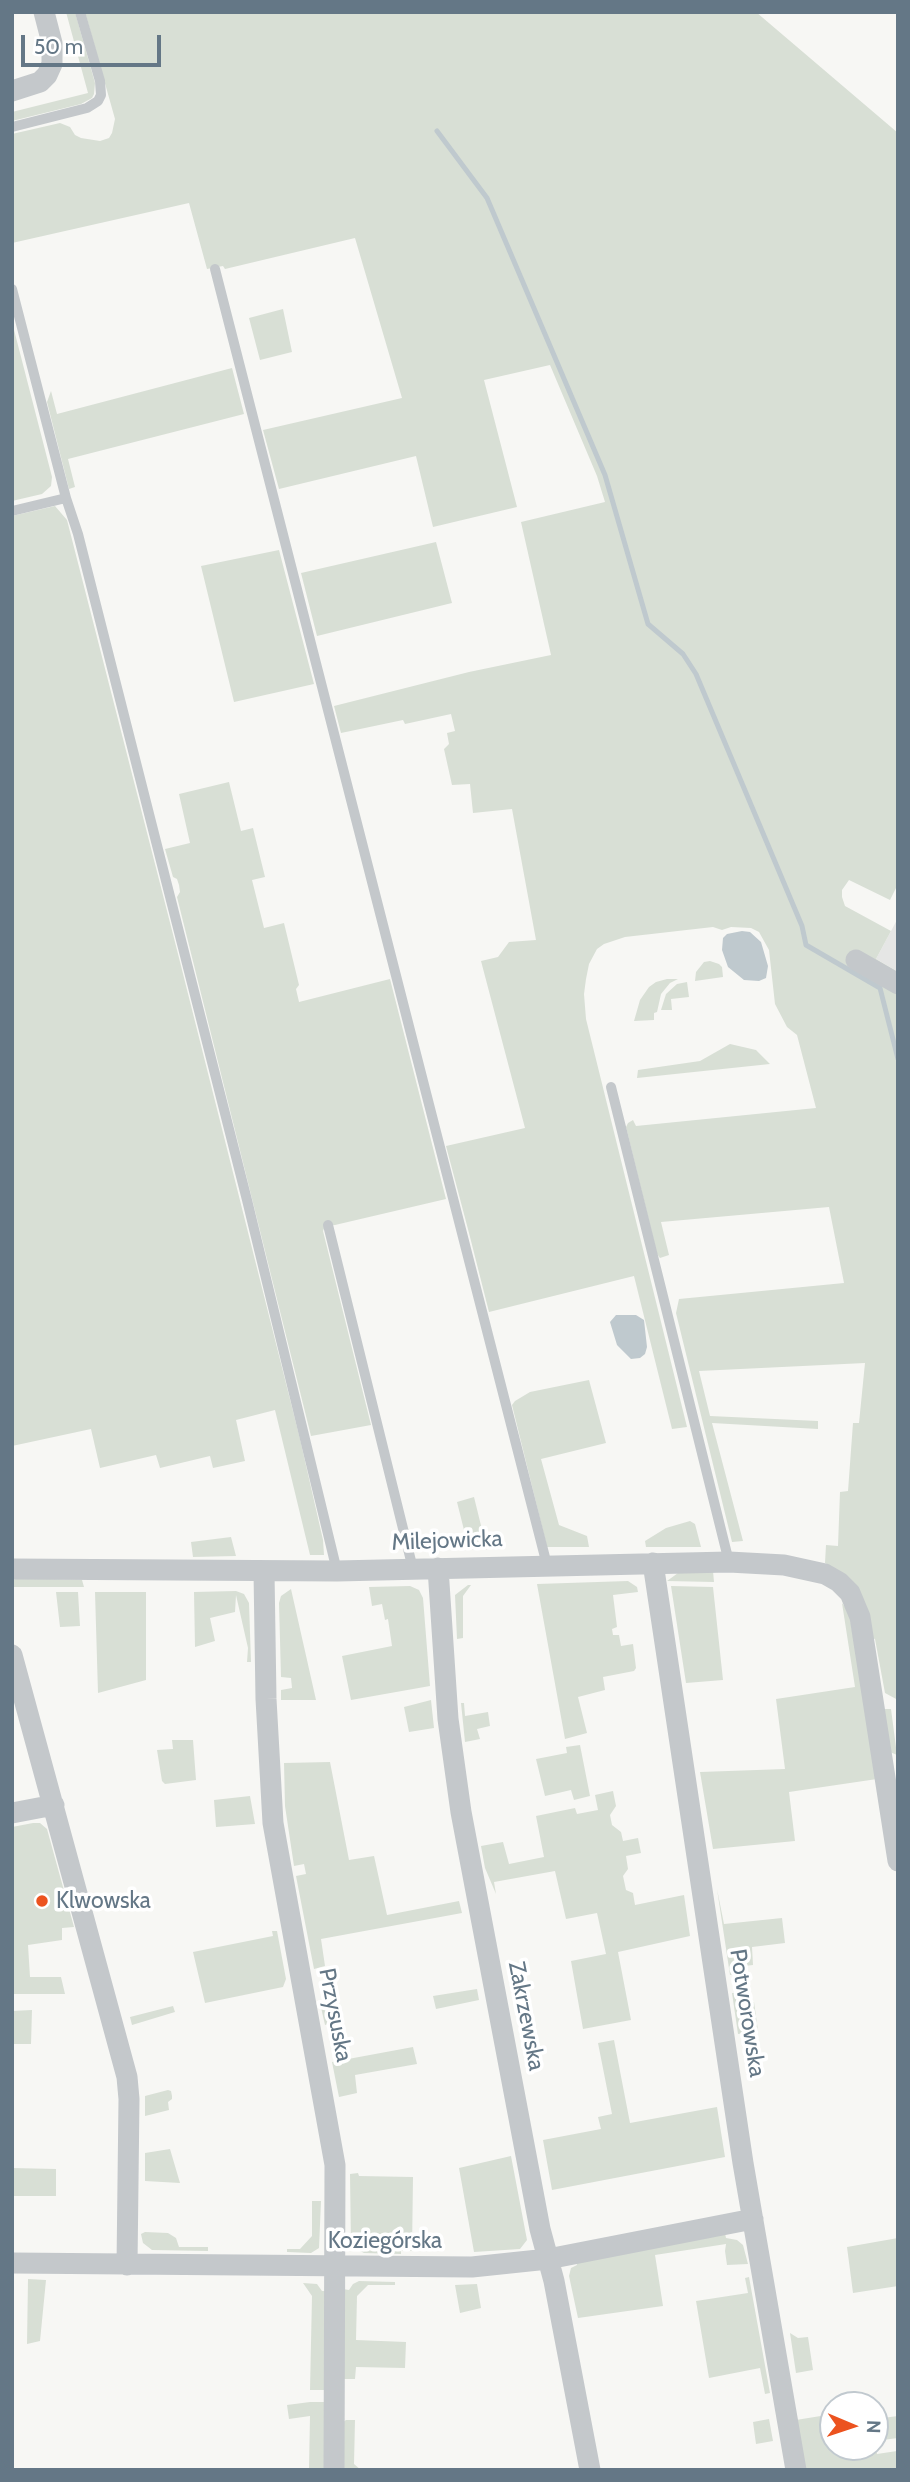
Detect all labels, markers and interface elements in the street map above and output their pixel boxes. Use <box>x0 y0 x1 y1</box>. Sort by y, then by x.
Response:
scale bar <box>24 21 164 65</box>
text: 50 m <box>34 34 83 59</box>
street label: Milejowicka <box>391 1525 503 1557</box>
place label: Klwowska <box>56 1887 151 1915</box>
marker: Klwowska <box>34 1893 50 1909</box>
street label: Potworowska <box>723 1947 771 2079</box>
street label: Zakrzewska <box>502 1959 550 2073</box>
street label: Przysuska <box>312 1966 358 2064</box>
street label: Koziegórska <box>328 2227 442 2255</box>
north arrow <box>819 2391 889 2461</box>
text: N <box>862 2420 885 2434</box>

